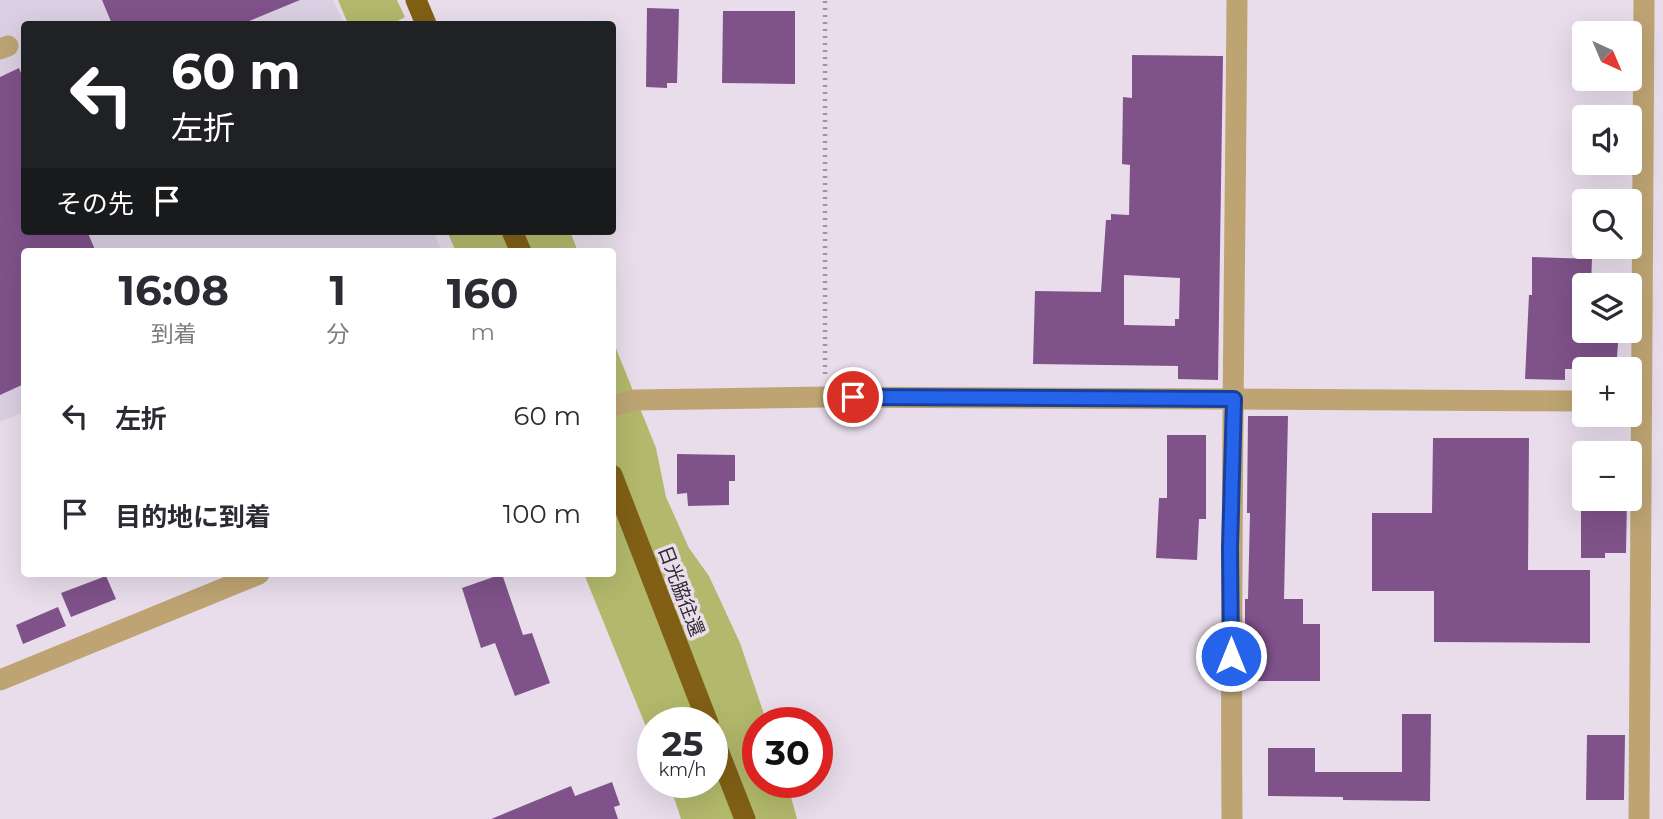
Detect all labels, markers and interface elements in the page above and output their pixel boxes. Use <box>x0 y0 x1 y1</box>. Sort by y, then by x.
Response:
north arrow <box>1572 21 1642 91</box>
map controls <box>1572 21 1642 511</box>
text: 60 m <box>171 42 301 101</box>
icon: left <box>56 49 147 140</box>
button: sound <box>1572 105 1642 175</box>
text: 左折 <box>171 108 235 147</box>
icon: arrive <box>148 182 186 220</box>
text: その先 <box>56 188 134 220</box>
button: search <box>1572 189 1642 259</box>
text: 16:08 <box>118 264 229 316</box>
text: 1 <box>330 264 346 316</box>
text: 160 <box>447 267 519 319</box>
button: layers <box>1572 273 1642 343</box>
text: m <box>470 318 495 346</box>
text: 到着 <box>151 320 197 348</box>
text: 分 <box>326 320 349 348</box>
button: + <box>1572 357 1642 427</box>
pin <box>823 367 883 427</box>
icon: arrive <box>834 378 872 416</box>
icon: left <box>56 397 94 435</box>
text: 60 m <box>514 400 581 432</box>
text: 左折 <box>115 403 167 435</box>
button: − <box>1572 441 1642 511</box>
icon: arrive <box>56 495 94 533</box>
text: 100 m <box>503 498 581 530</box>
text: 目的地に到着 <box>115 501 271 533</box>
street label: 日光脇往還 <box>653 543 709 639</box>
position arrow <box>1194 619 1268 693</box>
speed limit sign: 30 <box>742 707 833 798</box>
text: 25 <box>662 722 703 765</box>
text: km/h <box>658 759 707 781</box>

